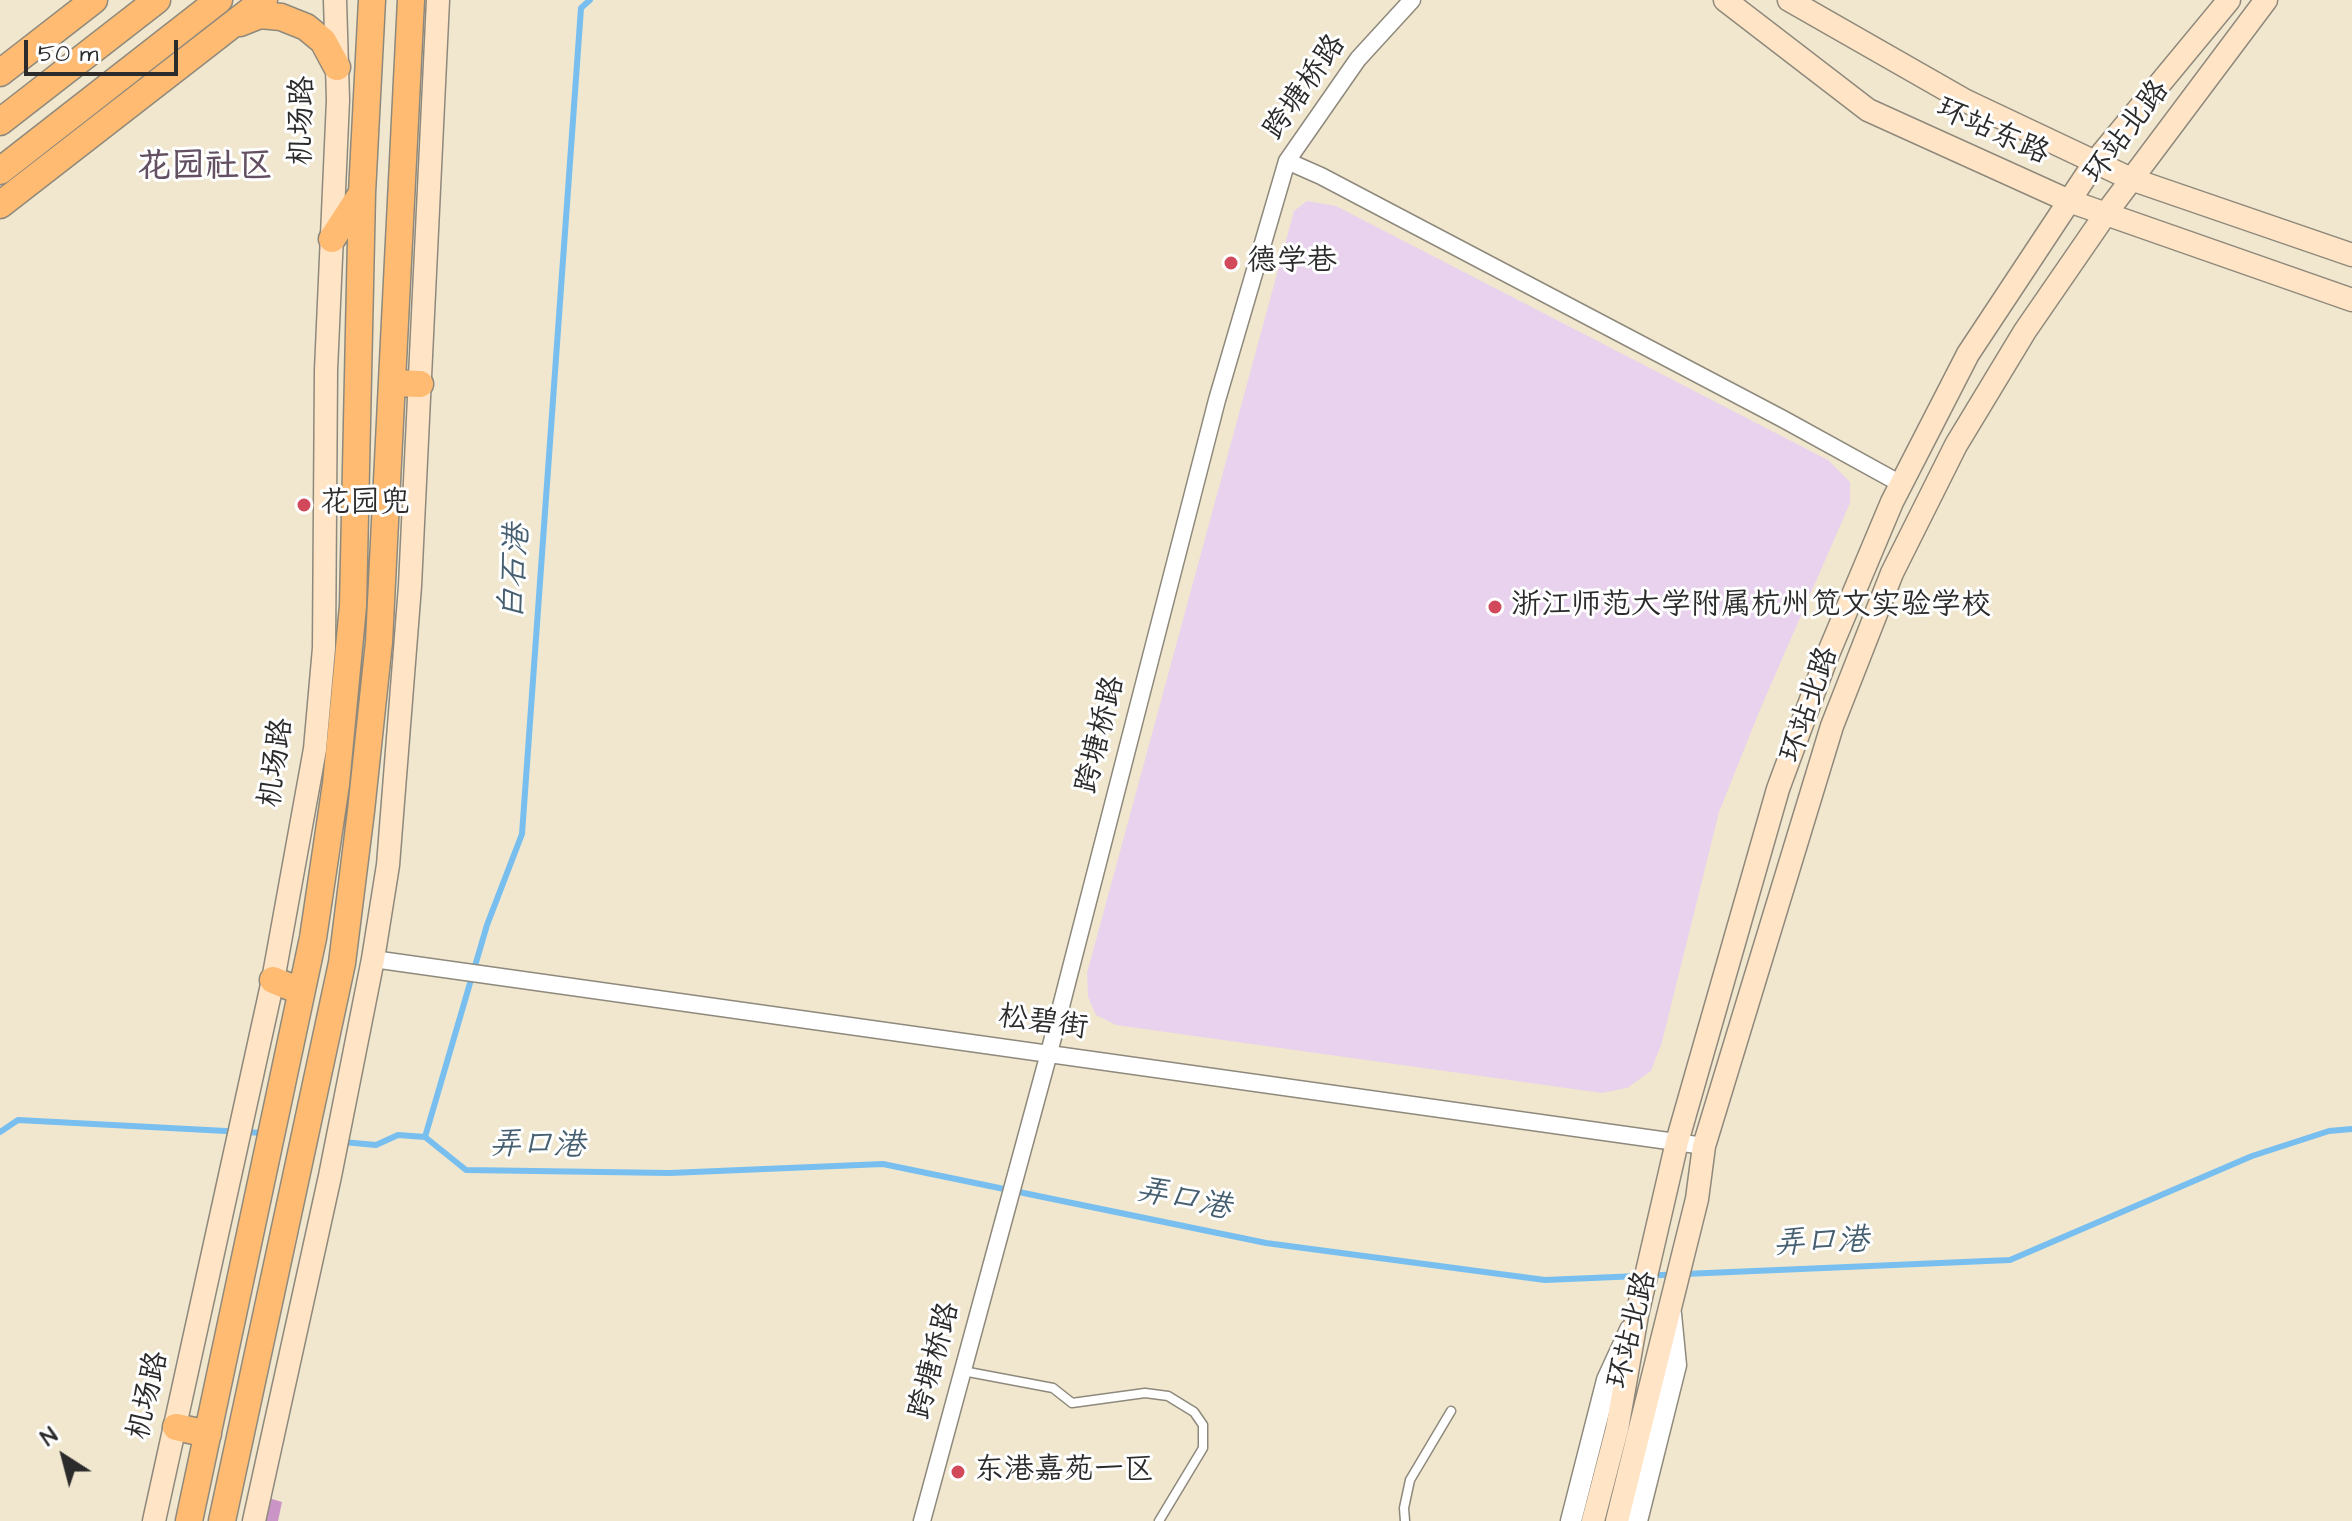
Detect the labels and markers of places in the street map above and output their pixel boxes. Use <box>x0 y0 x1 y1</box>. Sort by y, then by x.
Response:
place label: 德学巷 <box>1247 245 1337 281</box>
marker: 德学巷 <box>1222 254 1240 272</box>
place label: 花园兜 <box>320 487 410 523</box>
marker: 花园兜 <box>295 496 313 514</box>
place label: 浙江师范大学附属杭州笕文实验学校 <box>1511 589 1991 625</box>
marker: 浙江师范大学附属杭州笕文实验学校 <box>1486 598 1504 616</box>
place label: 东港嘉苑一区 <box>974 1454 1154 1490</box>
marker: 东港嘉苑一区 <box>949 1463 967 1481</box>

